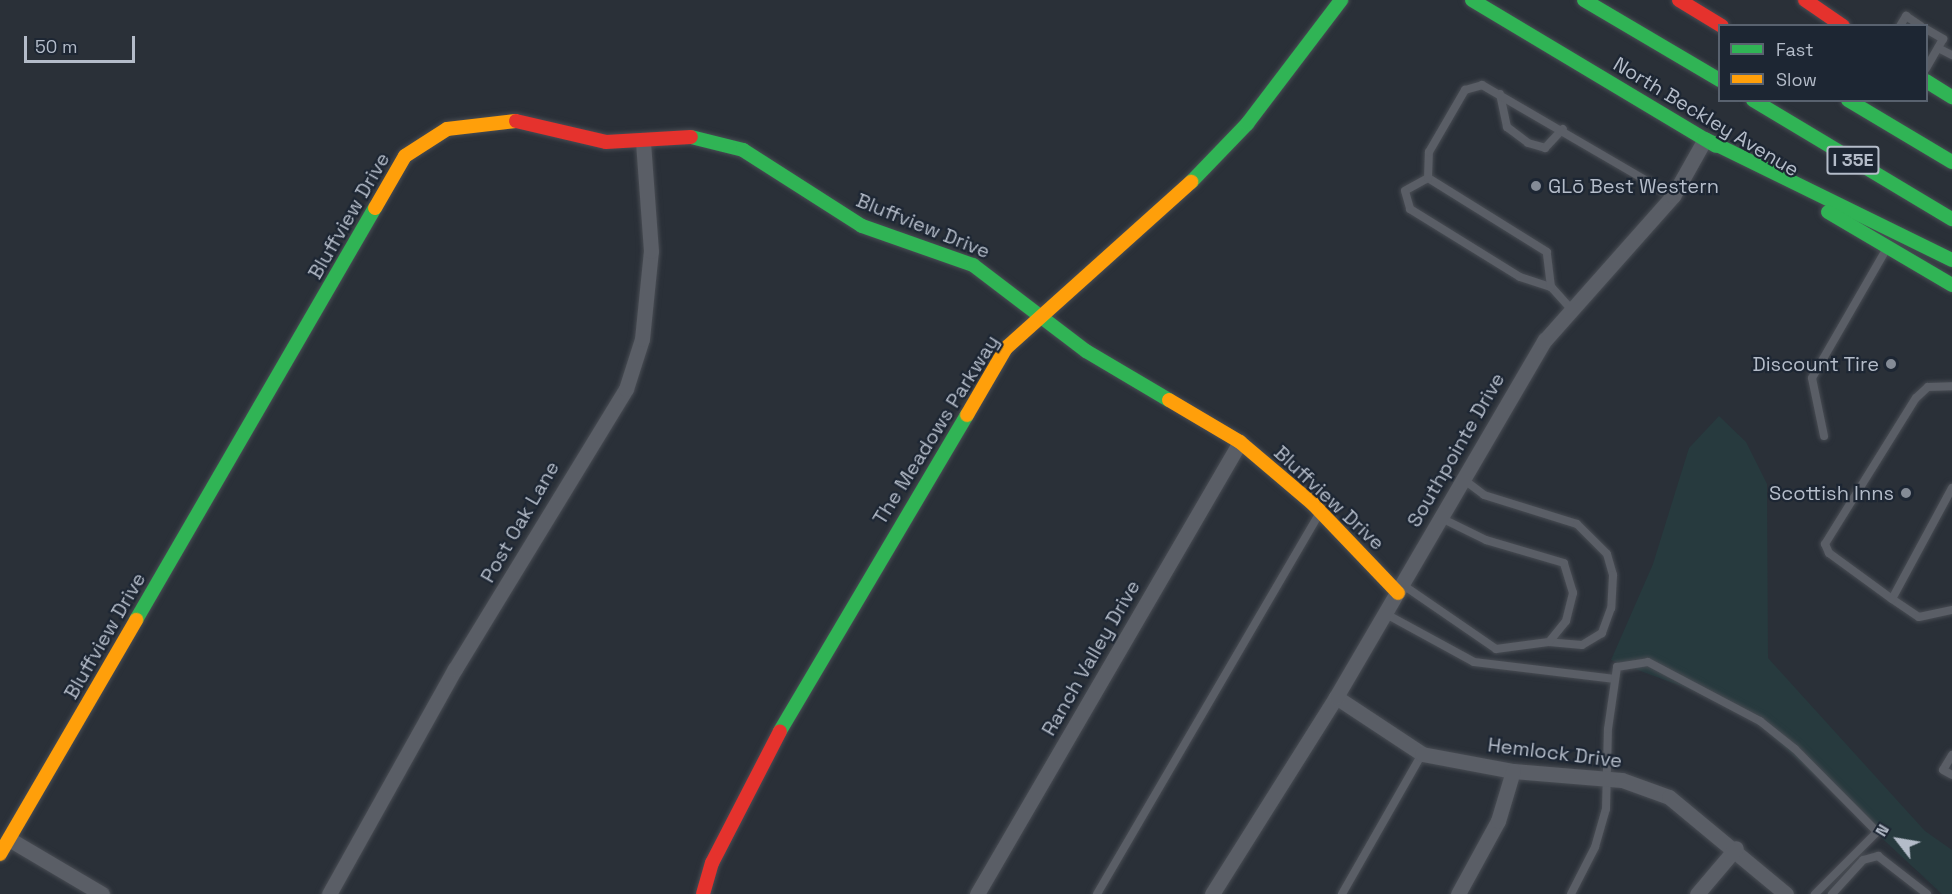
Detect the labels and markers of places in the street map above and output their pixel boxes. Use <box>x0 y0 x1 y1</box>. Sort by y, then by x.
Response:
place label: GLō Best Western <box>1548 174 1719 198</box>
marker: GLō Best Western <box>1529 179 1543 193</box>
place label: Discount Tire <box>1752 352 1879 376</box>
marker: Discount Tire <box>1884 357 1898 371</box>
place label: Scottish Inns <box>1769 481 1894 505</box>
marker: Scottish Inns <box>1899 486 1913 500</box>

